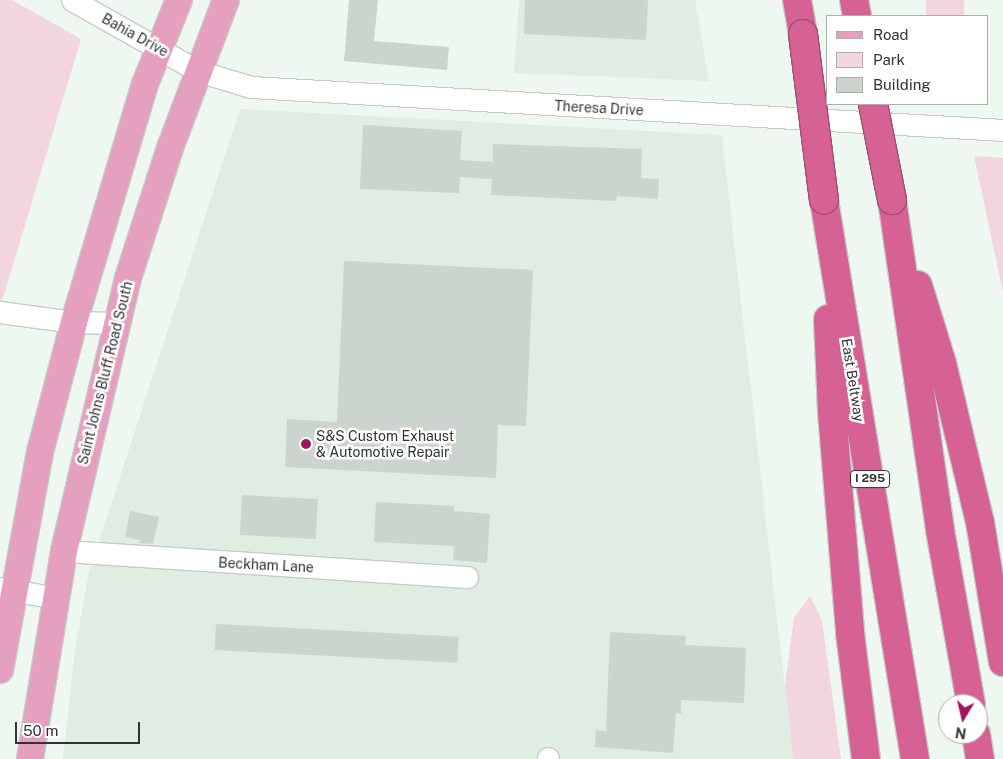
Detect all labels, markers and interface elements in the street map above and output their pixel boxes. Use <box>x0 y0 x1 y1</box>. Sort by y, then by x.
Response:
street label: Bahia Drive <box>99 10 171 60</box>
legend <box>826 15 988 105</box>
text: Road <box>873 26 909 43</box>
text: Park <box>873 51 905 68</box>
text: Building <box>873 76 931 93</box>
street label: Theresa Drive <box>554 97 644 119</box>
street label: Saint Johns Bluff Road South <box>74 280 136 466</box>
street label: East Beltway <box>838 337 868 423</box>
place label: S&S Custom Exhaust & Automotive Repair <box>316 428 454 461</box>
marker: S&S Custom Exhaust & Automotive Repair <box>300 438 312 450</box>
road number: I 295 <box>849 469 891 488</box>
street label: Beckham Lane <box>218 554 314 576</box>
north arrow <box>938 694 988 744</box>
scale bar <box>18 712 142 744</box>
text: 50 m <box>23 722 58 739</box>
text: N <box>954 724 967 742</box>

